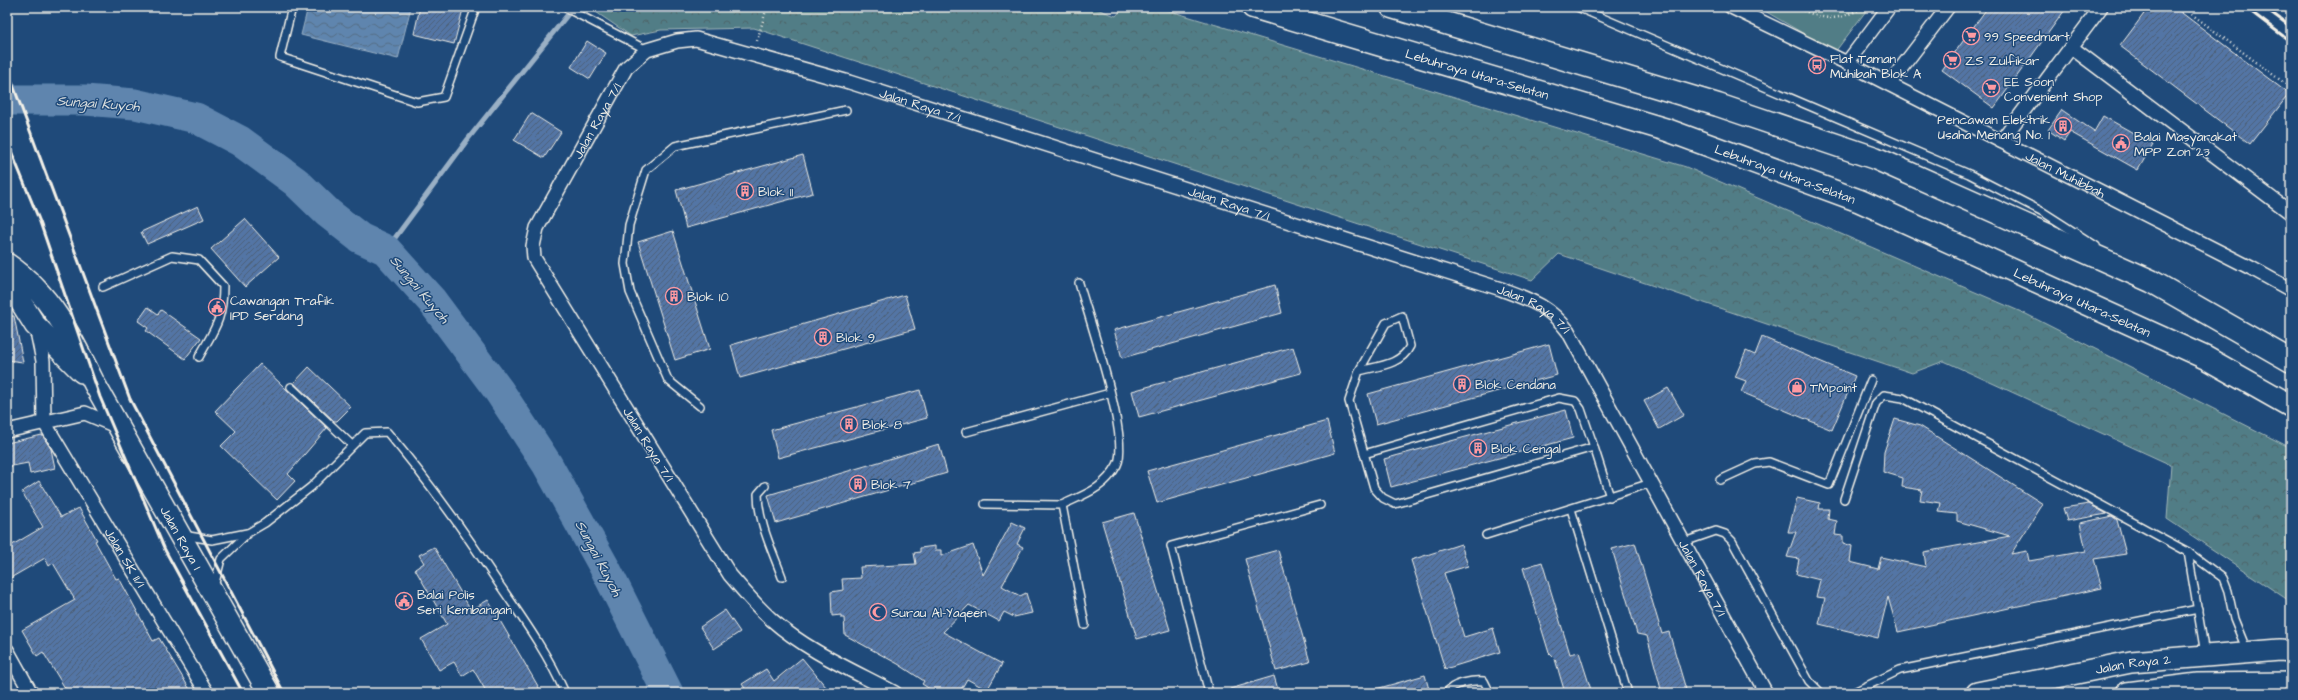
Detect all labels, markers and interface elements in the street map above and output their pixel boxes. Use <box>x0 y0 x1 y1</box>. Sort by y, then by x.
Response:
supermarket icon: 99 Speedmart <box>1961 26 1981 46</box>
place label: 99 Speedmart <box>1984 28 2070 46</box>
street label: Lebuhraya Utara–Selatan <box>1403 45 1551 105</box>
place label: Flat Taman Muhibah Blok A <box>1830 50 1922 83</box>
supermarket icon: ZS Zulfikar <box>1942 50 1962 70</box>
place label: ZS Zulfikar <box>1965 52 2039 70</box>
bus stop icon: Flat Taman Muhibah Blok A <box>1807 55 1827 75</box>
place label: EE Soon Convenient Shop <box>2004 73 2103 106</box>
supermarket icon: EE Soon Convenient Shop <box>1981 78 2001 98</box>
street label: Jalan Raya 7/1 <box>569 80 626 162</box>
street label: Jalan Raya 7/1 <box>877 84 963 127</box>
water label: Sungai Kuyoh <box>56 91 141 117</box>
place label: Pencawan Elektrik Usaha Menang No. 1 <box>1937 111 2050 145</box>
building icon: Pencawan Elektrik Usaha Menang No. 1 <box>2053 116 2073 136</box>
place label: Balai Masyarakat MPP Zon 23 <box>2134 128 2238 161</box>
public building icon: Balai Masyarakat MPP Zon 23 <box>2111 133 2131 153</box>
street label: Lebuhraya Utara–Selatan <box>1712 140 1858 209</box>
street label: Jalan Muhibbah <box>2022 147 2109 203</box>
building icon: Blok 11 <box>735 181 755 201</box>
street label: Jalan Raya 7/1 <box>1186 182 1272 225</box>
place label: Blok 11 <box>758 183 793 201</box>
water label: Sungai Kuyoh <box>385 251 454 329</box>
street label: Lebuhraya Utara–Selatan <box>2011 264 2154 342</box>
street label: Jalan Raya 7/1 <box>1495 280 1575 338</box>
building icon: Blok 10 <box>664 286 684 306</box>
place label: Blok 10 <box>687 288 729 306</box>
place label: Cawangan Trafik IPD Serdang <box>230 292 334 326</box>
public building icon: Cawangan Trafik IPD Serdang <box>207 297 227 317</box>
building icon: Blok 9 <box>813 327 833 347</box>
place label: Blok 9 <box>836 329 875 347</box>
building icon: Blok Cendana <box>1452 374 1472 394</box>
place label: Blok Cendana <box>1475 376 1556 394</box>
shop icon: TMpoint <box>1787 377 1807 397</box>
place label: TMpoint <box>1810 379 1858 397</box>
street label: Jalan Raya 7/1 <box>617 404 678 486</box>
building icon: Blok 8 <box>839 414 859 434</box>
place label: Blok 8 <box>862 416 903 434</box>
building icon: Blok Cengal <box>1468 438 1488 458</box>
place label: Blok Cengal <box>1491 440 1561 459</box>
building icon: Blok 7 <box>848 474 868 494</box>
place label: Blok 7 <box>871 476 911 494</box>
street label: Jalan Raya 1 <box>155 503 206 574</box>
water label: Sungai Kuyoh <box>570 517 627 601</box>
street label: Jalan SK 11/1 <box>100 525 150 591</box>
street label: Jalan Raya 7/1 <box>1674 537 1730 620</box>
place label: Balai Polis Seri Kembangan <box>417 586 512 620</box>
public building icon: Balai Polis Seri Kembangan <box>394 591 414 611</box>
mosque icon: Surau Al-Yaqeen <box>868 602 888 622</box>
place label: Surau Al-Yaqeen <box>891 604 987 622</box>
street label: Jalan Raya 2 <box>2094 651 2172 679</box>

